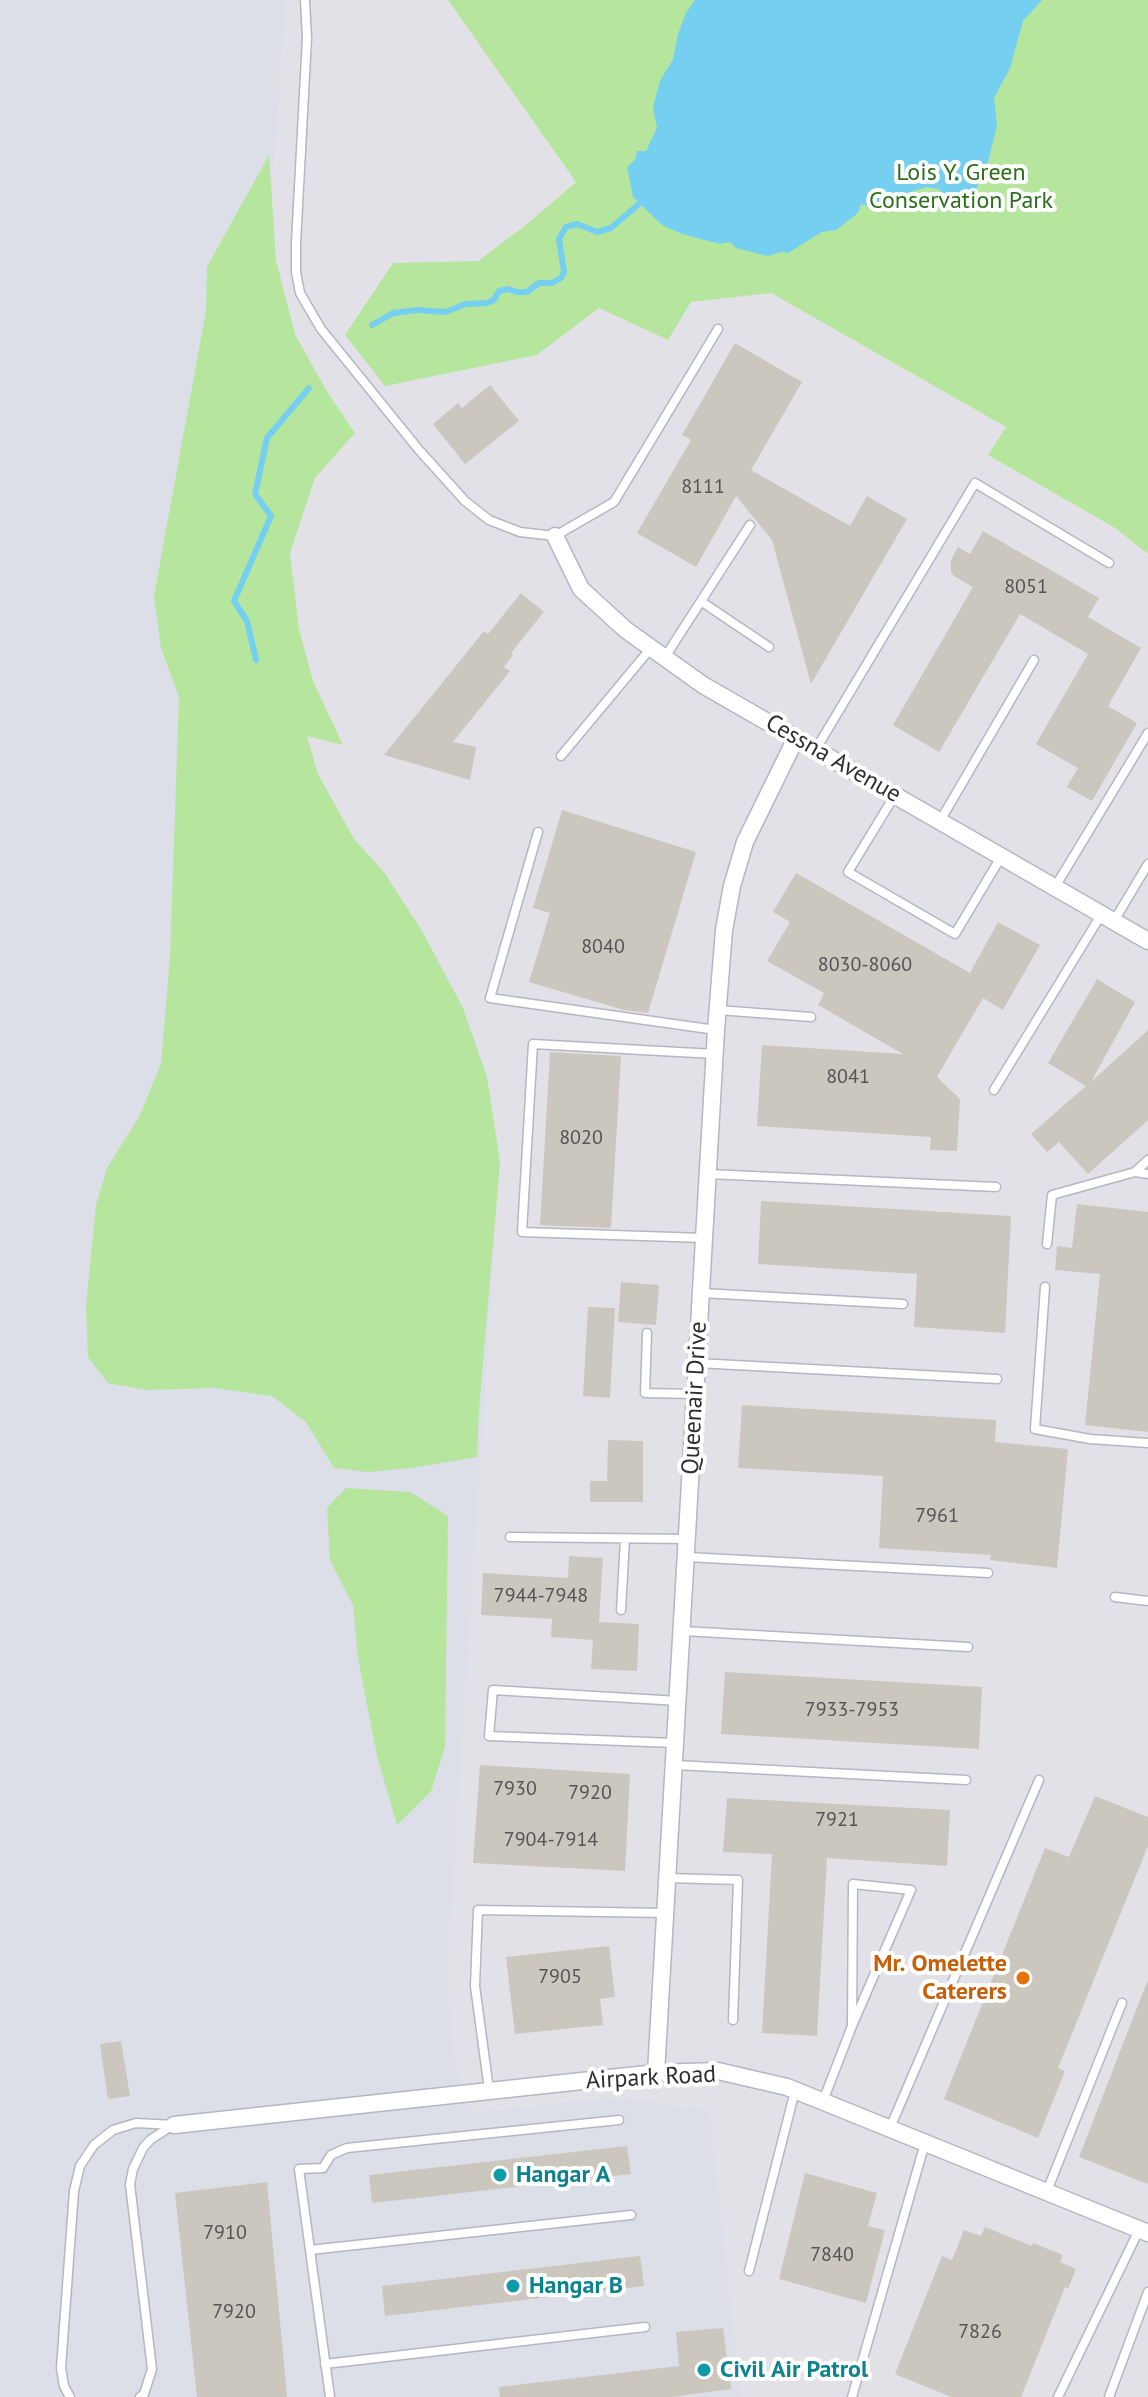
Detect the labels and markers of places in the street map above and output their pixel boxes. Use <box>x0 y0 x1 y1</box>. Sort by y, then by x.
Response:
place label: Mr. Omelette Caterers <box>873 1950 1007 2006</box>
marker: Mr. Omelette Caterers <box>1014 1969 1032 1987</box>
place label: Hangar A <box>516 2161 610 2189</box>
marker: Hangar A <box>491 2166 509 2184</box>
place label: Hangar B <box>529 2272 623 2300</box>
marker: Hangar B <box>504 2277 522 2295</box>
place label: Civil Air Patrol <box>720 2356 868 2384</box>
marker: Civil Air Patrol <box>695 2361 713 2379</box>

